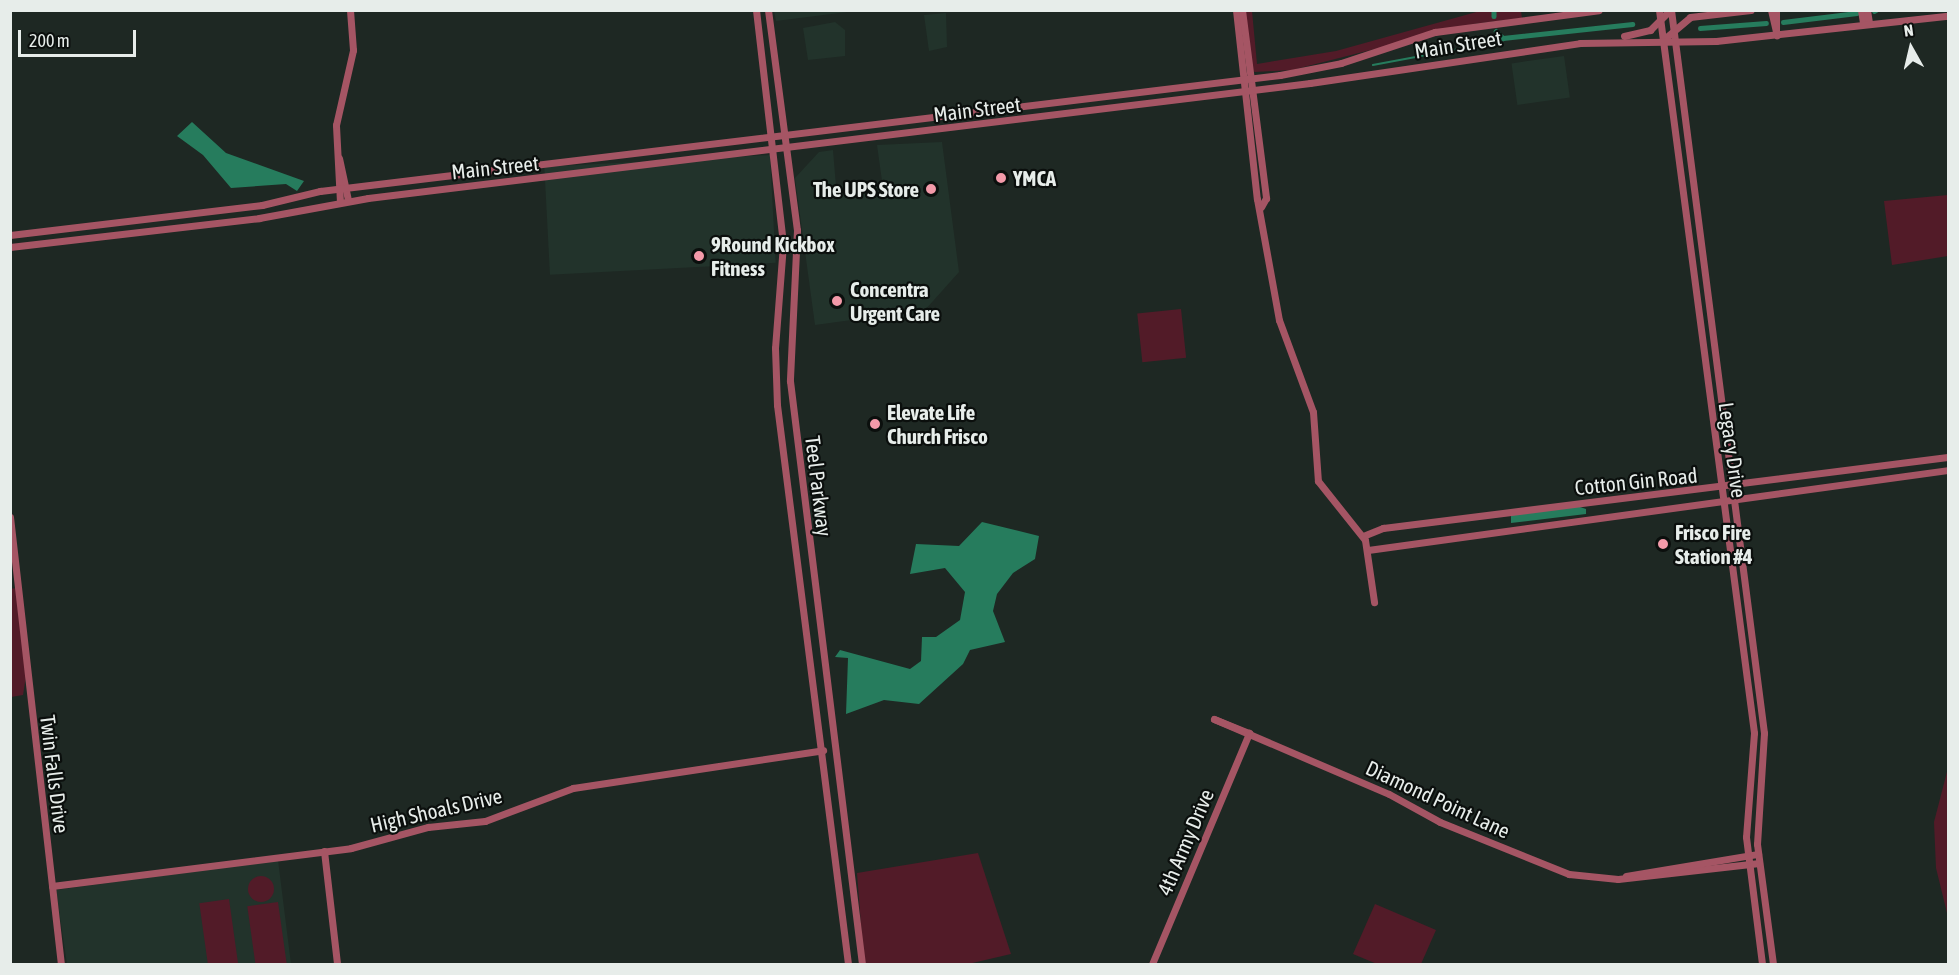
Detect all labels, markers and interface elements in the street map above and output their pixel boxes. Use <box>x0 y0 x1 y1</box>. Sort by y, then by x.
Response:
scale bar <box>21 18 140 56</box>
north arrow <box>1881 18 1941 78</box>
text: N <box>1903 21 1914 40</box>
street label: Main Street <box>1413 25 1503 63</box>
text: 200 m <box>29 30 70 51</box>
street label: Main Street <box>932 91 1022 127</box>
street label: Main Street <box>450 150 540 184</box>
place label: YMCA <box>1013 165 1056 191</box>
marker: YMCA <box>994 171 1008 185</box>
place label: The UPS Store <box>813 176 919 202</box>
marker: The UPS Store <box>924 182 938 196</box>
place label: 9Round Kickbox Fitness <box>711 231 835 281</box>
marker: 9Round Kickbox Fitness <box>692 249 706 263</box>
place label: Concentra Urgent Care <box>850 276 940 326</box>
marker: Concentra Urgent Care <box>828 292 846 310</box>
place label: Elevate Life Church Frisco <box>887 399 988 449</box>
street label: Legacy Drive <box>1714 401 1752 499</box>
marker: Elevate Life Church Frisco <box>868 417 882 431</box>
street label: Teel Parkway <box>800 434 838 538</box>
street label: Cotton Gin Road <box>1573 462 1699 500</box>
place label: Frisco Fire Station #4 <box>1675 519 1753 569</box>
marker: Frisco Fire Station #4 <box>1656 537 1670 551</box>
street label: Twin Falls Drive <box>35 714 75 834</box>
street label: Diamond Point Lane <box>1362 755 1514 843</box>
street label: High Shoals Drive <box>368 783 504 837</box>
street label: 4th Army Drive <box>1151 785 1219 899</box>

